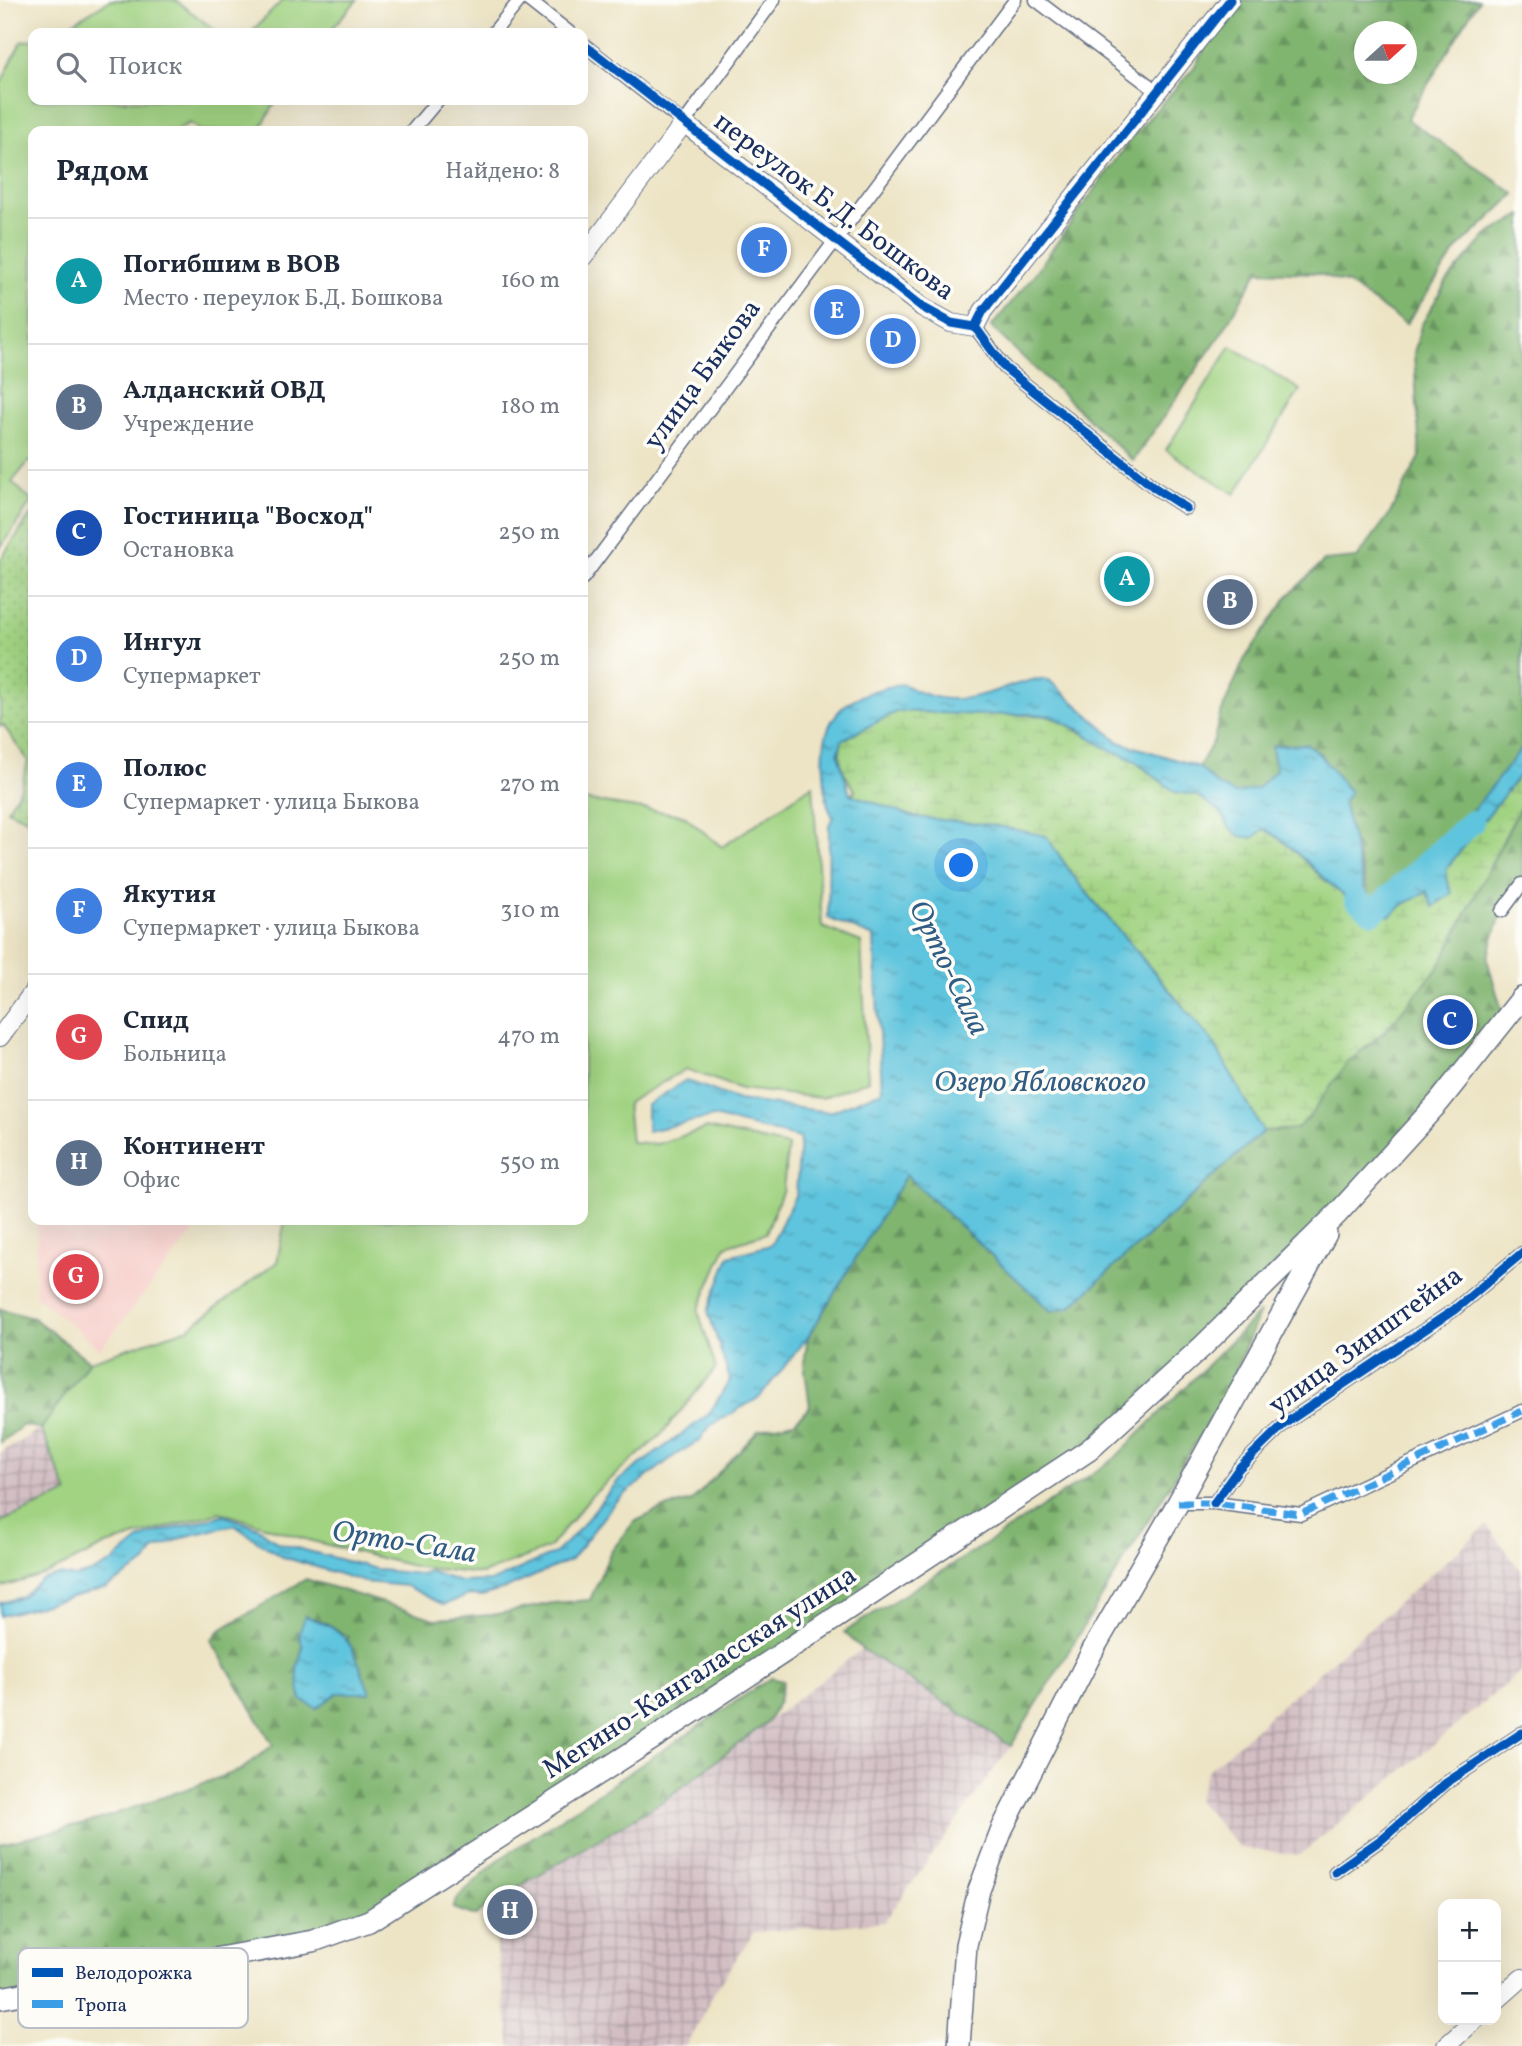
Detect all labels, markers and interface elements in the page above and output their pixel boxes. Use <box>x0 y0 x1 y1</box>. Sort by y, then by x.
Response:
north arrow <box>1354 21 1417 84</box>
search box <box>28 28 588 105</box>
icon: search <box>52 48 90 86</box>
text: Поиск <box>108 49 182 85</box>
street label: переулок Б.Д. Бошкова <box>705 103 963 311</box>
text: Рядом <box>56 151 149 193</box>
text: Найдено: 8 <box>445 156 560 188</box>
pin: F <box>741 224 787 276</box>
text: Погибшим в ВОВ <box>123 247 340 283</box>
text: A <box>71 265 87 297</box>
text: 160 m <box>501 265 560 297</box>
text: Место · переулок Б.Д. Бошкова <box>123 283 443 315</box>
pin: E <box>814 286 860 338</box>
street label: улица Быкова <box>635 291 771 459</box>
pin: D <box>870 315 916 367</box>
text: Алданский ОВД <box>123 373 326 409</box>
text: B <box>71 391 87 423</box>
text: 180 m <box>501 391 560 423</box>
text: Учреждение <box>123 409 254 441</box>
text: Гостиница "Восход" <box>123 499 373 535</box>
text: C <box>72 517 86 549</box>
text: 250 m <box>498 517 560 549</box>
text: Остановка <box>123 535 235 567</box>
pin: A <box>1104 553 1150 605</box>
pin: B <box>1207 576 1253 628</box>
text: Ингул <box>123 625 201 661</box>
text: D <box>71 643 87 675</box>
text: 250 m <box>498 643 560 675</box>
text: Супермаркет <box>123 661 261 693</box>
text: Полюс <box>123 751 207 787</box>
text: E <box>72 769 86 801</box>
text: 270 m <box>499 769 560 801</box>
text: Супермаркет · улица Быкова <box>123 787 420 819</box>
your location <box>944 848 978 882</box>
text: Якутия <box>123 877 216 913</box>
water label: Орто-Сала <box>897 893 999 1043</box>
text: F <box>72 895 86 927</box>
text: 310 m <box>500 895 560 927</box>
text: Супермаркет · улица Быкова <box>123 913 420 945</box>
pin: C <box>1427 996 1473 1048</box>
text: Спид <box>123 1003 189 1039</box>
text: G <box>71 1021 87 1053</box>
text: 470 m <box>497 1021 560 1053</box>
text: Больница <box>123 1039 227 1071</box>
water label: Озеро Ябловского <box>934 1062 1146 1104</box>
text: Континент <box>123 1129 265 1165</box>
text: H <box>70 1147 88 1179</box>
text: 550 m <box>500 1147 560 1179</box>
text: Офис <box>123 1165 180 1197</box>
pin: G <box>53 1251 99 1303</box>
street label: улица Зинштейна <box>1261 1257 1471 1425</box>
water label: Орто-Сала <box>329 1511 479 1575</box>
street label: Мегино-Кангаласская улица <box>535 1557 865 1789</box>
pin: H <box>487 1886 533 1938</box>
map controls <box>1438 1899 1501 2025</box>
button: + <box>1438 1899 1501 1962</box>
legend <box>18 1948 248 2028</box>
text: Велодорожка <box>75 1961 193 1987</box>
button: − <box>1438 1962 1501 2025</box>
text: Тропа <box>75 1993 127 2019</box>

